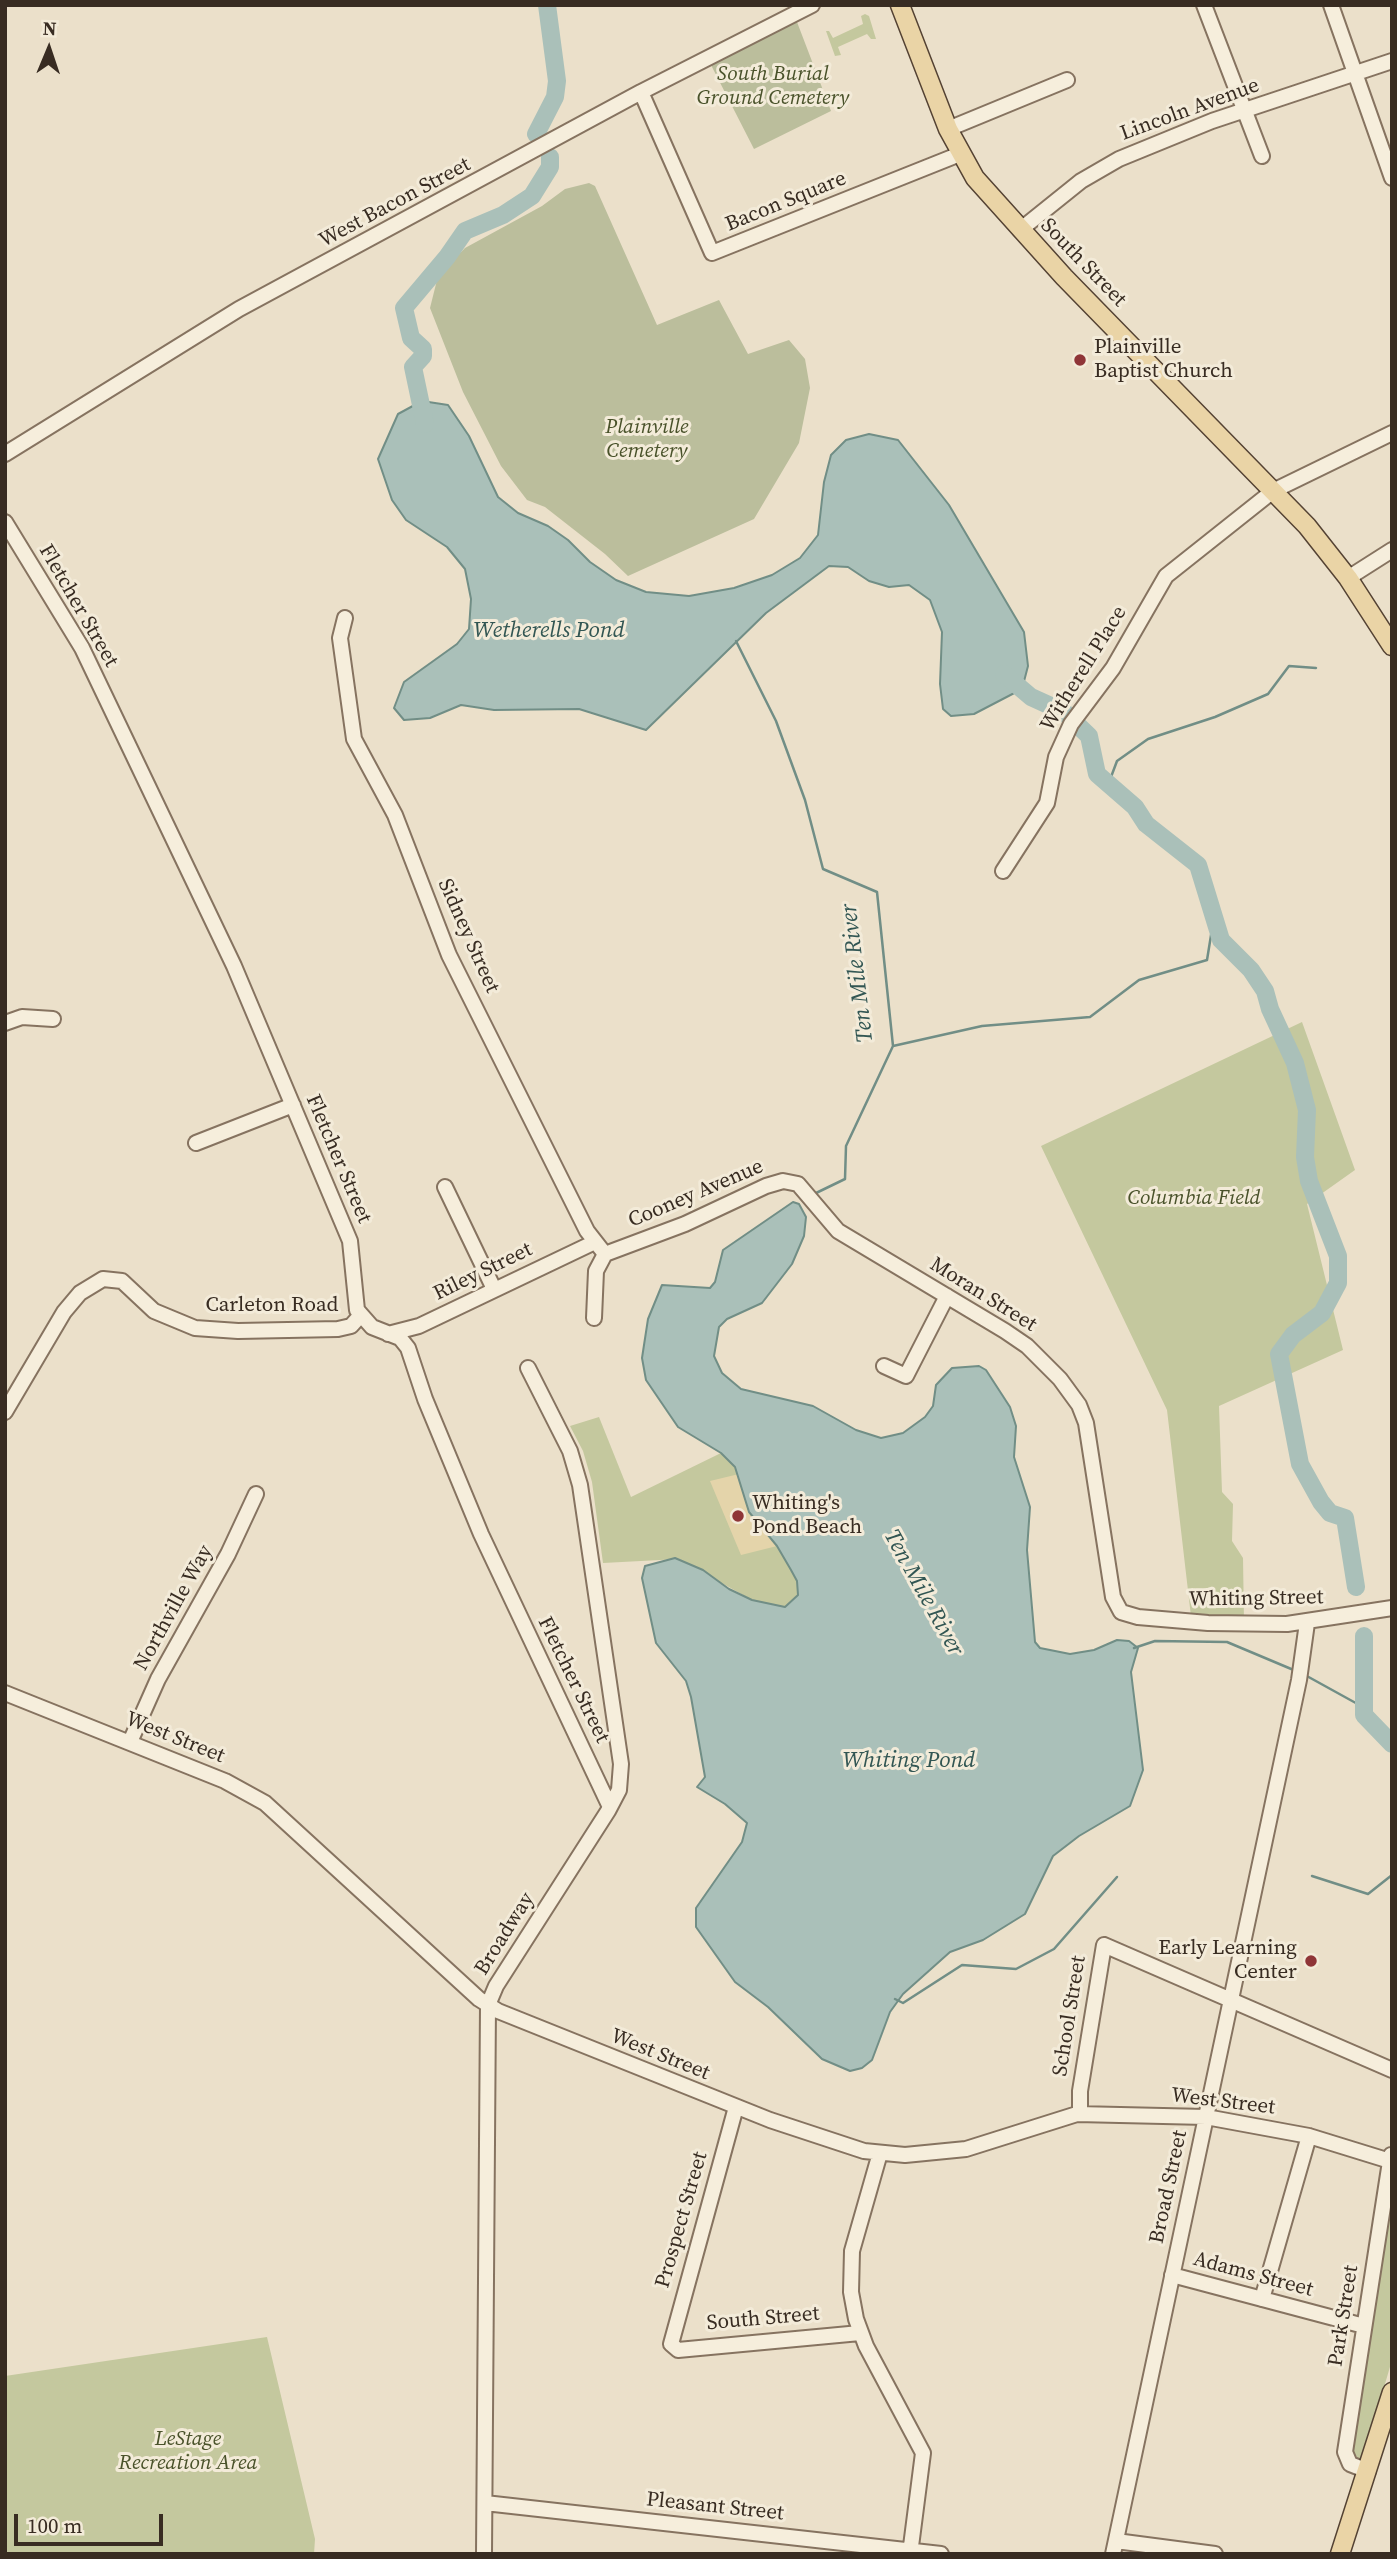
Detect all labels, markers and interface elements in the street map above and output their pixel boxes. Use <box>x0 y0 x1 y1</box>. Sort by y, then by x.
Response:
north arrow <box>14 14 84 84</box>
text: N <box>42 15 57 41</box>
park label: South Burial Ground Cemetery <box>697 62 849 112</box>
street label: Lincoln Avenue <box>1117 73 1263 147</box>
street label: West Bacon Street <box>315 152 475 254</box>
street label: Bacon Square <box>722 166 850 238</box>
street label: South Street <box>1035 214 1131 312</box>
place label: Plainville Baptist Church <box>1094 335 1233 385</box>
marker: Plainville Baptist Church <box>1072 352 1088 368</box>
park label: Plainville Cemetery <box>605 415 689 465</box>
street label: Fletcher Street <box>33 540 123 672</box>
street label: Witherell Place <box>1035 602 1133 736</box>
water label: Wetherells Pond <box>473 617 625 645</box>
street label: Sidney Street <box>432 875 504 997</box>
water label: Ten Mile River <box>836 902 880 1044</box>
street label: Fletcher Street <box>300 1091 376 1227</box>
street label: Cooney Avenue <box>625 1154 767 1234</box>
park label: Columbia Field <box>1127 1186 1261 1212</box>
street label: Riley Street <box>430 1237 536 1307</box>
street label: Moran Street <box>925 1252 1041 1338</box>
street label: Carleton Road <box>205 1293 339 1319</box>
place label: Whiting's Pond Beach <box>752 1491 862 1541</box>
marker: Whiting's Pond Beach <box>730 1508 746 1524</box>
water label: Ten Mile River <box>877 1525 969 1661</box>
street label: Northville Way <box>129 1541 219 1675</box>
street label: Whiting Street <box>1188 1585 1324 1613</box>
street label: Fletcher Street <box>532 1613 614 1747</box>
street label: West Street <box>122 1707 228 1769</box>
water label: Whiting Pond <box>843 1747 975 1775</box>
street label: Broadway <box>470 1888 540 1980</box>
place label: Early Learning Center <box>1158 1936 1297 1986</box>
marker: Early Learning Center <box>1303 1953 1319 1969</box>
street label: School Street <box>1048 1954 1092 2078</box>
street label: West Street <box>607 2024 713 2086</box>
street label: West Street <box>1170 2083 1276 2121</box>
street label: Broad Street <box>1145 2128 1193 2246</box>
street label: Prospect Street <box>651 2149 713 2291</box>
street label: Adams Street <box>1190 2247 1316 2303</box>
street label: Park Street <box>1324 2264 1364 2368</box>
street label: South Street <box>706 2302 820 2336</box>
park label: LeStage Recreation Area <box>119 2427 257 2477</box>
street label: Pleasant Street <box>645 2487 785 2527</box>
scale bar <box>18 2500 166 2544</box>
text: 100 m <box>27 2511 82 2540</box>

